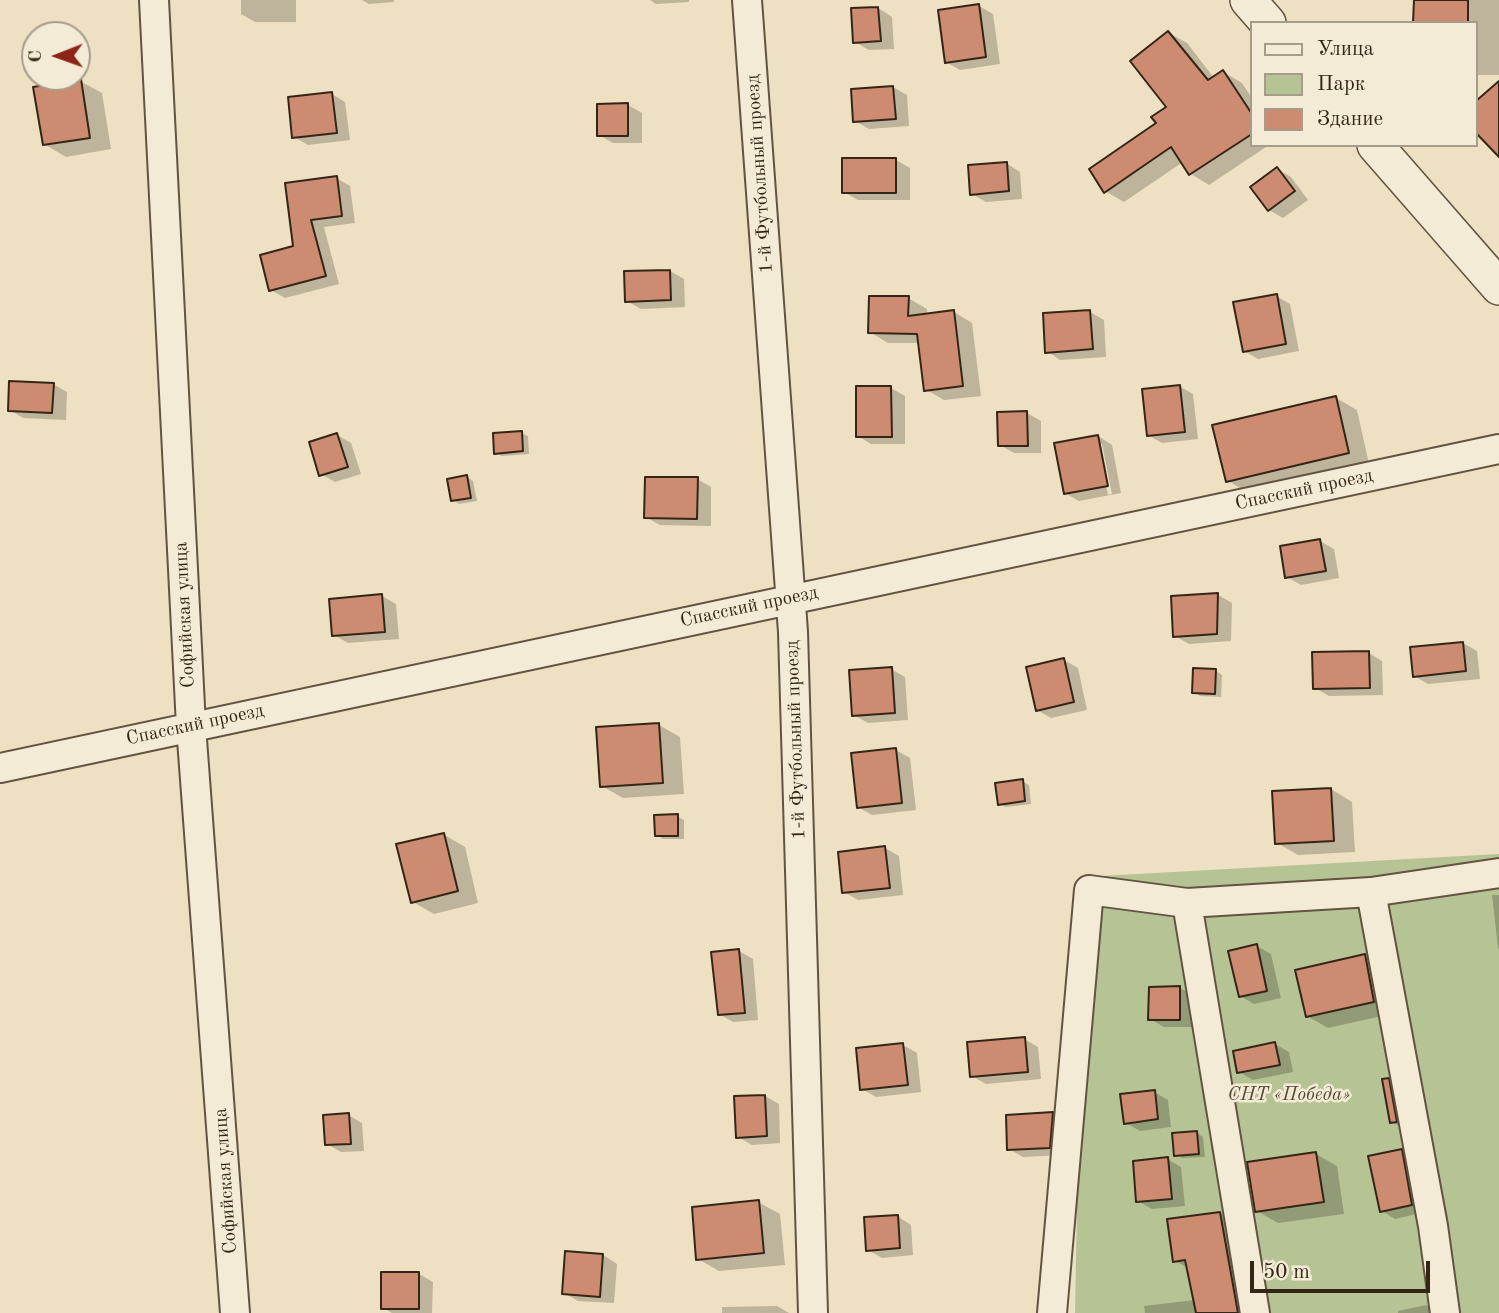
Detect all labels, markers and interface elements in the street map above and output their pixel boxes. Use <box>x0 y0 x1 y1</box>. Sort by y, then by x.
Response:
north arrow <box>21 21 91 91</box>
legend <box>1250 21 1478 147</box>
text: Улица <box>1317 39 1374 60</box>
text: С <box>27 50 46 63</box>
street label: 1-й Футбольный проезд <box>742 74 778 274</box>
text: Парк <box>1317 74 1365 95</box>
text: Здание <box>1317 109 1383 130</box>
street label: Спасский проезд <box>1233 464 1375 516</box>
street label: Софийская улица <box>170 541 200 689</box>
street label: Спасский проезд <box>678 581 820 633</box>
street label: 1-й Футбольный проезд <box>781 640 811 840</box>
street label: Спасский проезд <box>124 699 266 751</box>
park label: СНТ «Победа» <box>1228 1084 1350 1106</box>
street label: Софийская улица <box>210 1107 242 1255</box>
scale bar <box>1254 1246 1434 1290</box>
text: 50 m <box>1263 1262 1310 1283</box>

